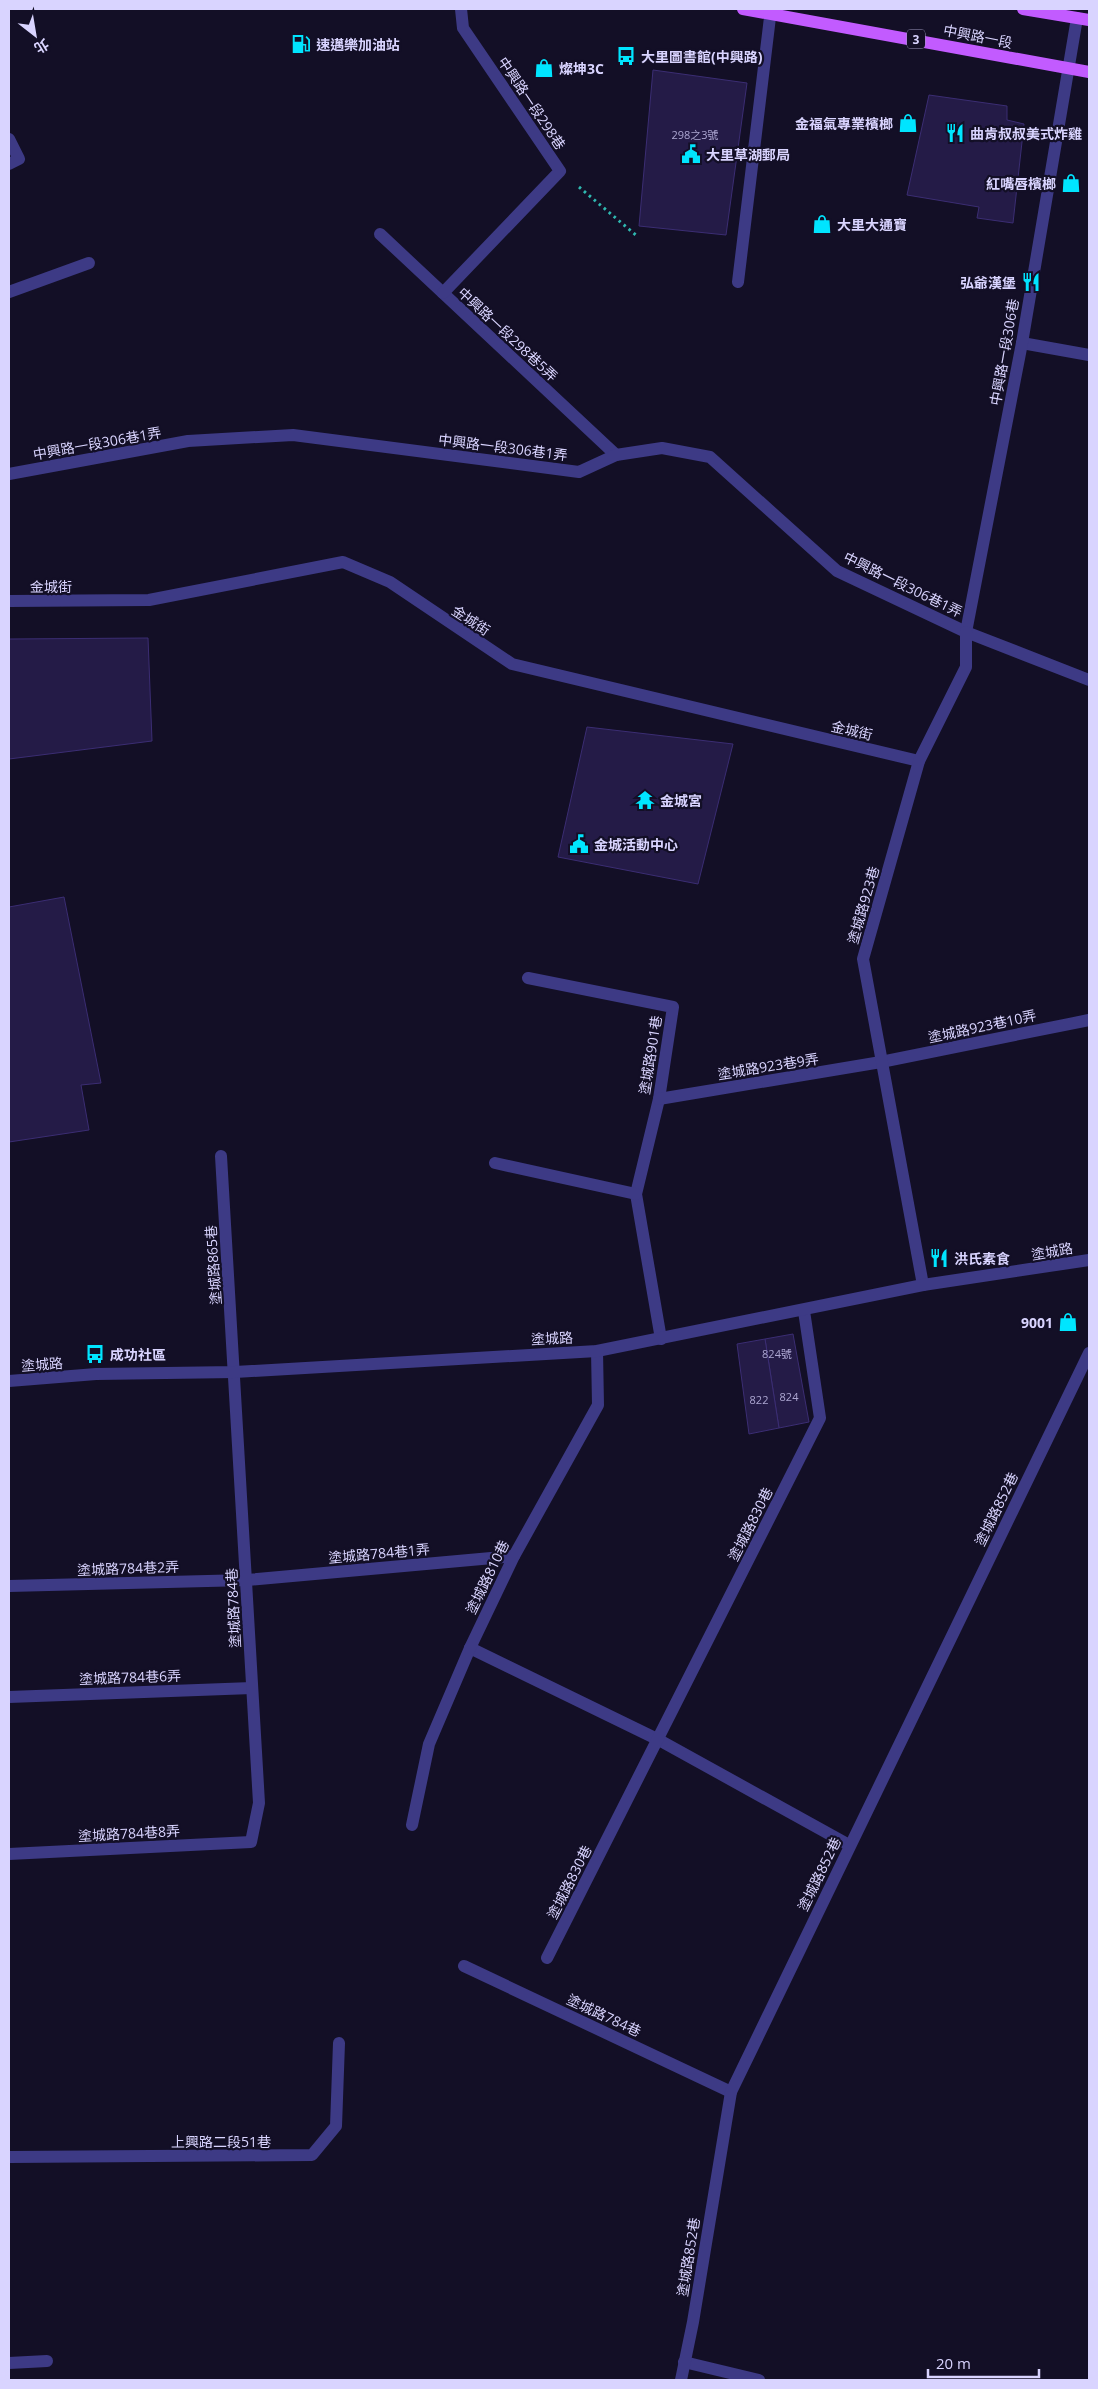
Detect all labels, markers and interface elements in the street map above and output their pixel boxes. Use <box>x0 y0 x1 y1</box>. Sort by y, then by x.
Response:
north arrow <box>10 10 60 60</box>
street label: 中興路一段 <box>942 20 1014 52</box>
road number: 3 <box>907 30 925 48</box>
fuel station icon: 速邁樂加油站 <box>290 33 312 55</box>
text: 北 <box>31 35 53 58</box>
place label: 速邁樂加油站 <box>316 35 400 54</box>
bus stop icon: 大里圖書館(中興路) <box>615 45 637 67</box>
place label: 大里圖書館(中興路) <box>641 47 763 66</box>
street label: 中興路一段298巷 <box>494 53 570 153</box>
shop icon: 燦坤3C <box>533 57 555 79</box>
place label: 燦坤3C <box>559 59 604 78</box>
shop icon: 金福氣專業檳榔 <box>897 112 919 134</box>
place label: 金福氣專業檳榔 <box>795 114 893 133</box>
restaurant icon: 曲肯叔叔美式炸雞 <box>944 122 966 144</box>
place label: 曲肯叔叔美式炸雞 <box>970 124 1082 143</box>
house number: 298之3號 <box>671 127 719 142</box>
public building icon: 大里草湖郵局 <box>680 143 702 165</box>
place label: 大里草湖郵局 <box>706 145 790 164</box>
shop icon: 紅嘴唇檳榔 <box>1060 172 1082 194</box>
place label: 紅嘴唇檳榔 <box>986 174 1056 193</box>
shop icon: 大里大通寶 <box>811 213 833 235</box>
place label: 大里大通寶 <box>837 215 907 234</box>
restaurant icon: 弘爺漢堡 <box>1020 271 1042 293</box>
place label: 弘爺漢堡 <box>960 273 1016 292</box>
street label: 中興路一段298巷5弄 <box>454 283 562 385</box>
street label: 中興路一段306巷 <box>985 297 1023 407</box>
street label: 中興路一段306巷1弄 <box>31 422 163 464</box>
street label: 中興路一段306巷1弄 <box>437 430 569 464</box>
street label: 中興路一段306巷1弄 <box>840 547 966 621</box>
street label: 金城街 <box>30 577 72 596</box>
street label: 金城街 <box>448 601 494 639</box>
street label: 金城街 <box>829 716 875 744</box>
temple icon: 金城宮 <box>634 789 656 811</box>
place label: 金城宮 <box>660 791 702 810</box>
public building icon: 金城活動中心 <box>568 833 590 855</box>
place label: 金城活動中心 <box>594 835 678 854</box>
street label: 塗城路923巷 <box>843 864 883 946</box>
street label: 塗城路923巷10弄 <box>926 1005 1038 1047</box>
street label: 塗城路901巷 <box>634 1014 666 1096</box>
street label: 塗城路923巷9弄 <box>716 1049 820 1083</box>
street label: 塗城路865巷 <box>201 1224 225 1306</box>
street label: 塗城路 <box>1030 1238 1074 1264</box>
restaurant icon: 洪氏素食 <box>928 1247 950 1269</box>
place label: 洪氏素食 <box>954 1249 1010 1268</box>
shop icon: 9001 <box>1057 1311 1079 1333</box>
place label: 9001 <box>1021 1313 1053 1332</box>
street label: 塗城路 <box>531 1327 573 1349</box>
bus stop icon: 成功社區 <box>84 1343 106 1365</box>
place label: 成功社區 <box>110 1345 166 1364</box>
house number: 824號 <box>762 1346 792 1361</box>
street label: 塗城路 <box>20 1353 64 1375</box>
house number: 824 <box>780 1389 799 1404</box>
house number: 822 <box>750 1392 768 1407</box>
street label: 塗城路852巷 <box>970 1469 1022 1549</box>
street label: 塗城路830巷 <box>723 1484 777 1564</box>
street label: 塗城路810巷 <box>461 1537 513 1617</box>
street label: 塗城路784巷1弄 <box>327 1539 431 1567</box>
street label: 塗城路784巷2弄 <box>77 1557 179 1579</box>
street label: 塗城路784巷 <box>221 1568 245 1648</box>
street label: 塗城路784巷6弄 <box>79 1666 181 1688</box>
street label: 塗城路784巷8弄 <box>78 1821 180 1845</box>
street label: 塗城路852巷 <box>793 1834 845 1914</box>
street label: 塗城路830巷 <box>542 1842 596 1922</box>
street label: 塗城路784巷 <box>564 1989 644 2041</box>
street label: 上興路二段51巷 <box>171 2132 271 2151</box>
street label: 塗城路852巷 <box>672 2216 704 2298</box>
scale bar <box>928 2346 1039 2378</box>
text: 20 m <box>936 2353 971 2373</box>

